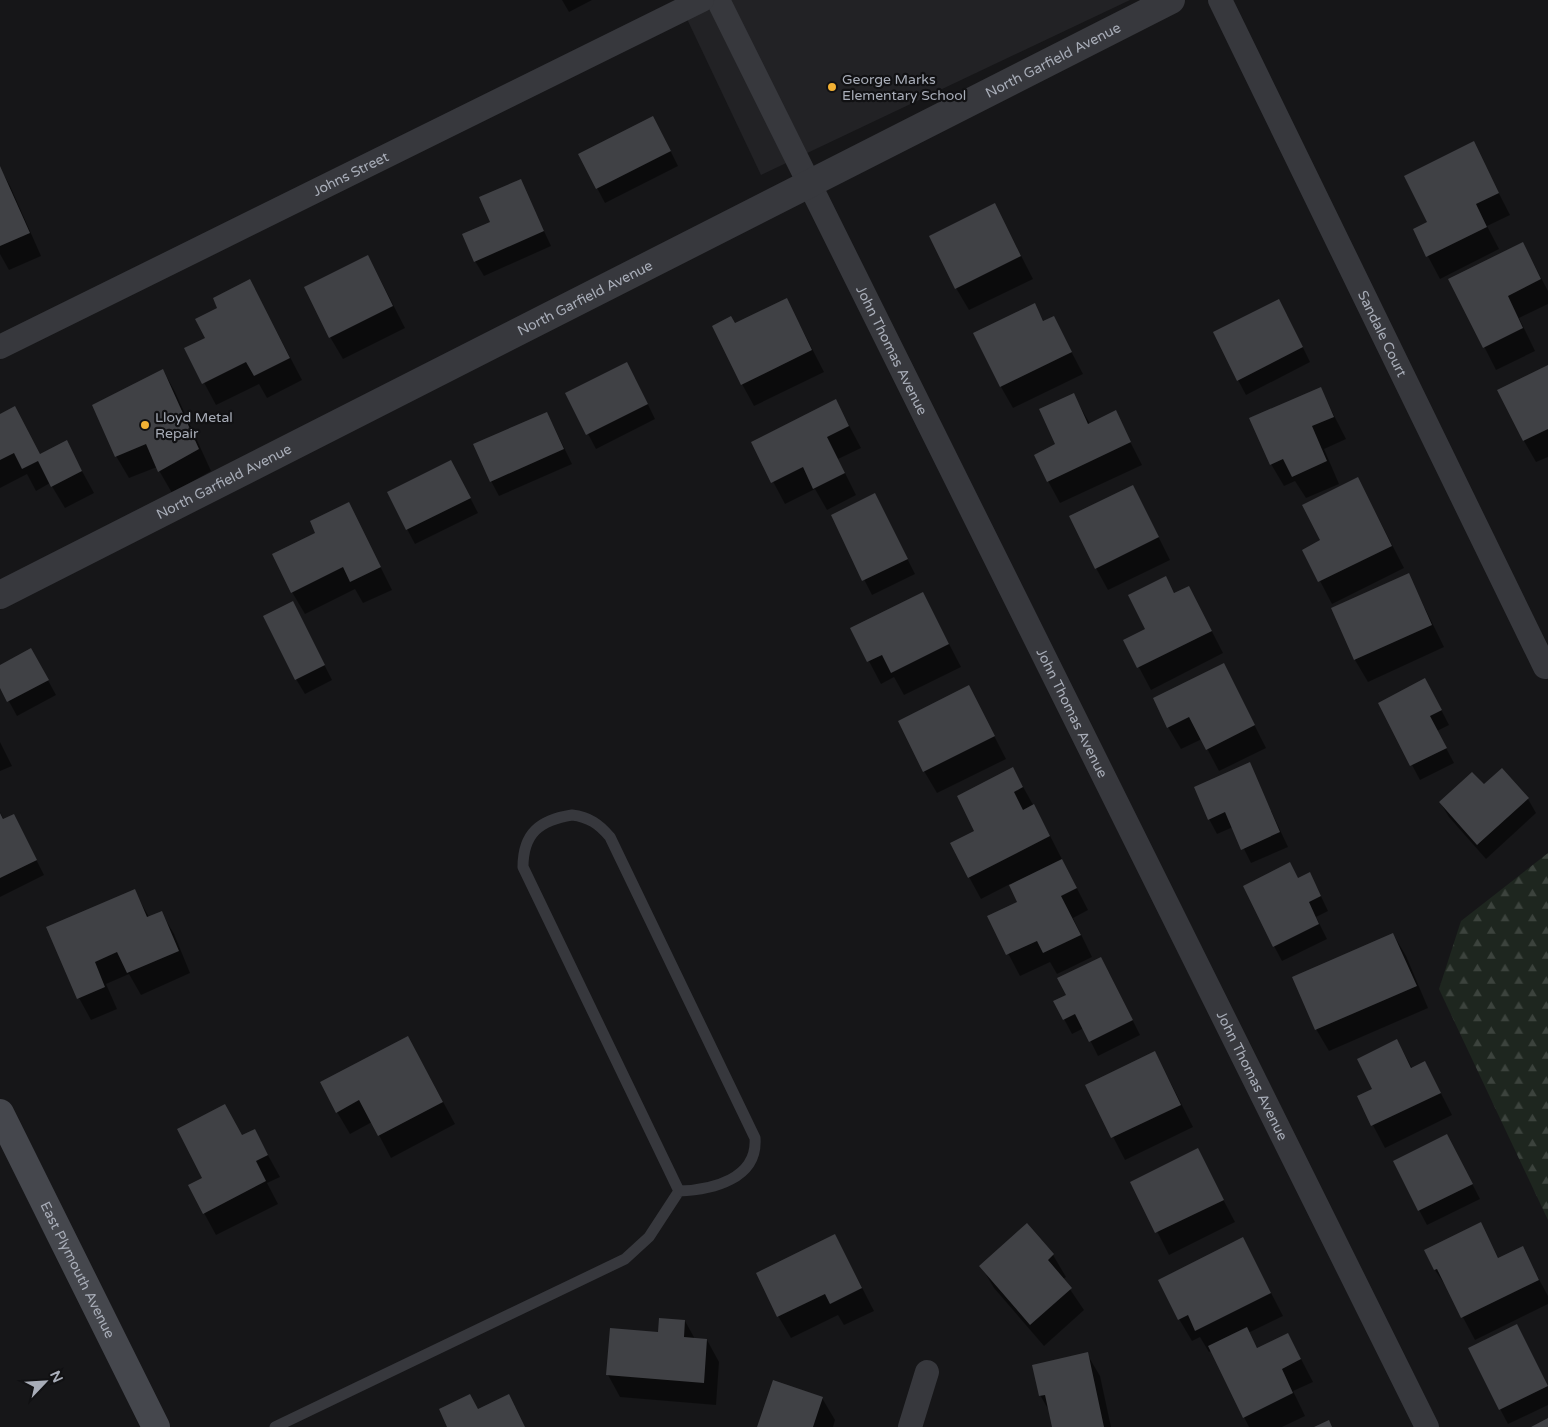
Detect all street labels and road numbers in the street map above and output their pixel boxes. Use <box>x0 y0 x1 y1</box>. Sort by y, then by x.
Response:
street label: North Garfield Avenue <box>983 19 1124 102</box>
street label: Johns Street <box>310 148 392 200</box>
street label: North Garfield Avenue <box>515 257 656 340</box>
street label: John Thomas Avenue <box>852 283 931 418</box>
street label: Sandale Court <box>1354 288 1411 380</box>
street label: North Garfield Avenue <box>154 440 294 523</box>
street label: John Thomas Avenue <box>1032 645 1111 781</box>
street label: John Thomas Avenue <box>1213 1008 1291 1143</box>
street label: East Plymouth Avenue <box>36 1199 119 1341</box>

